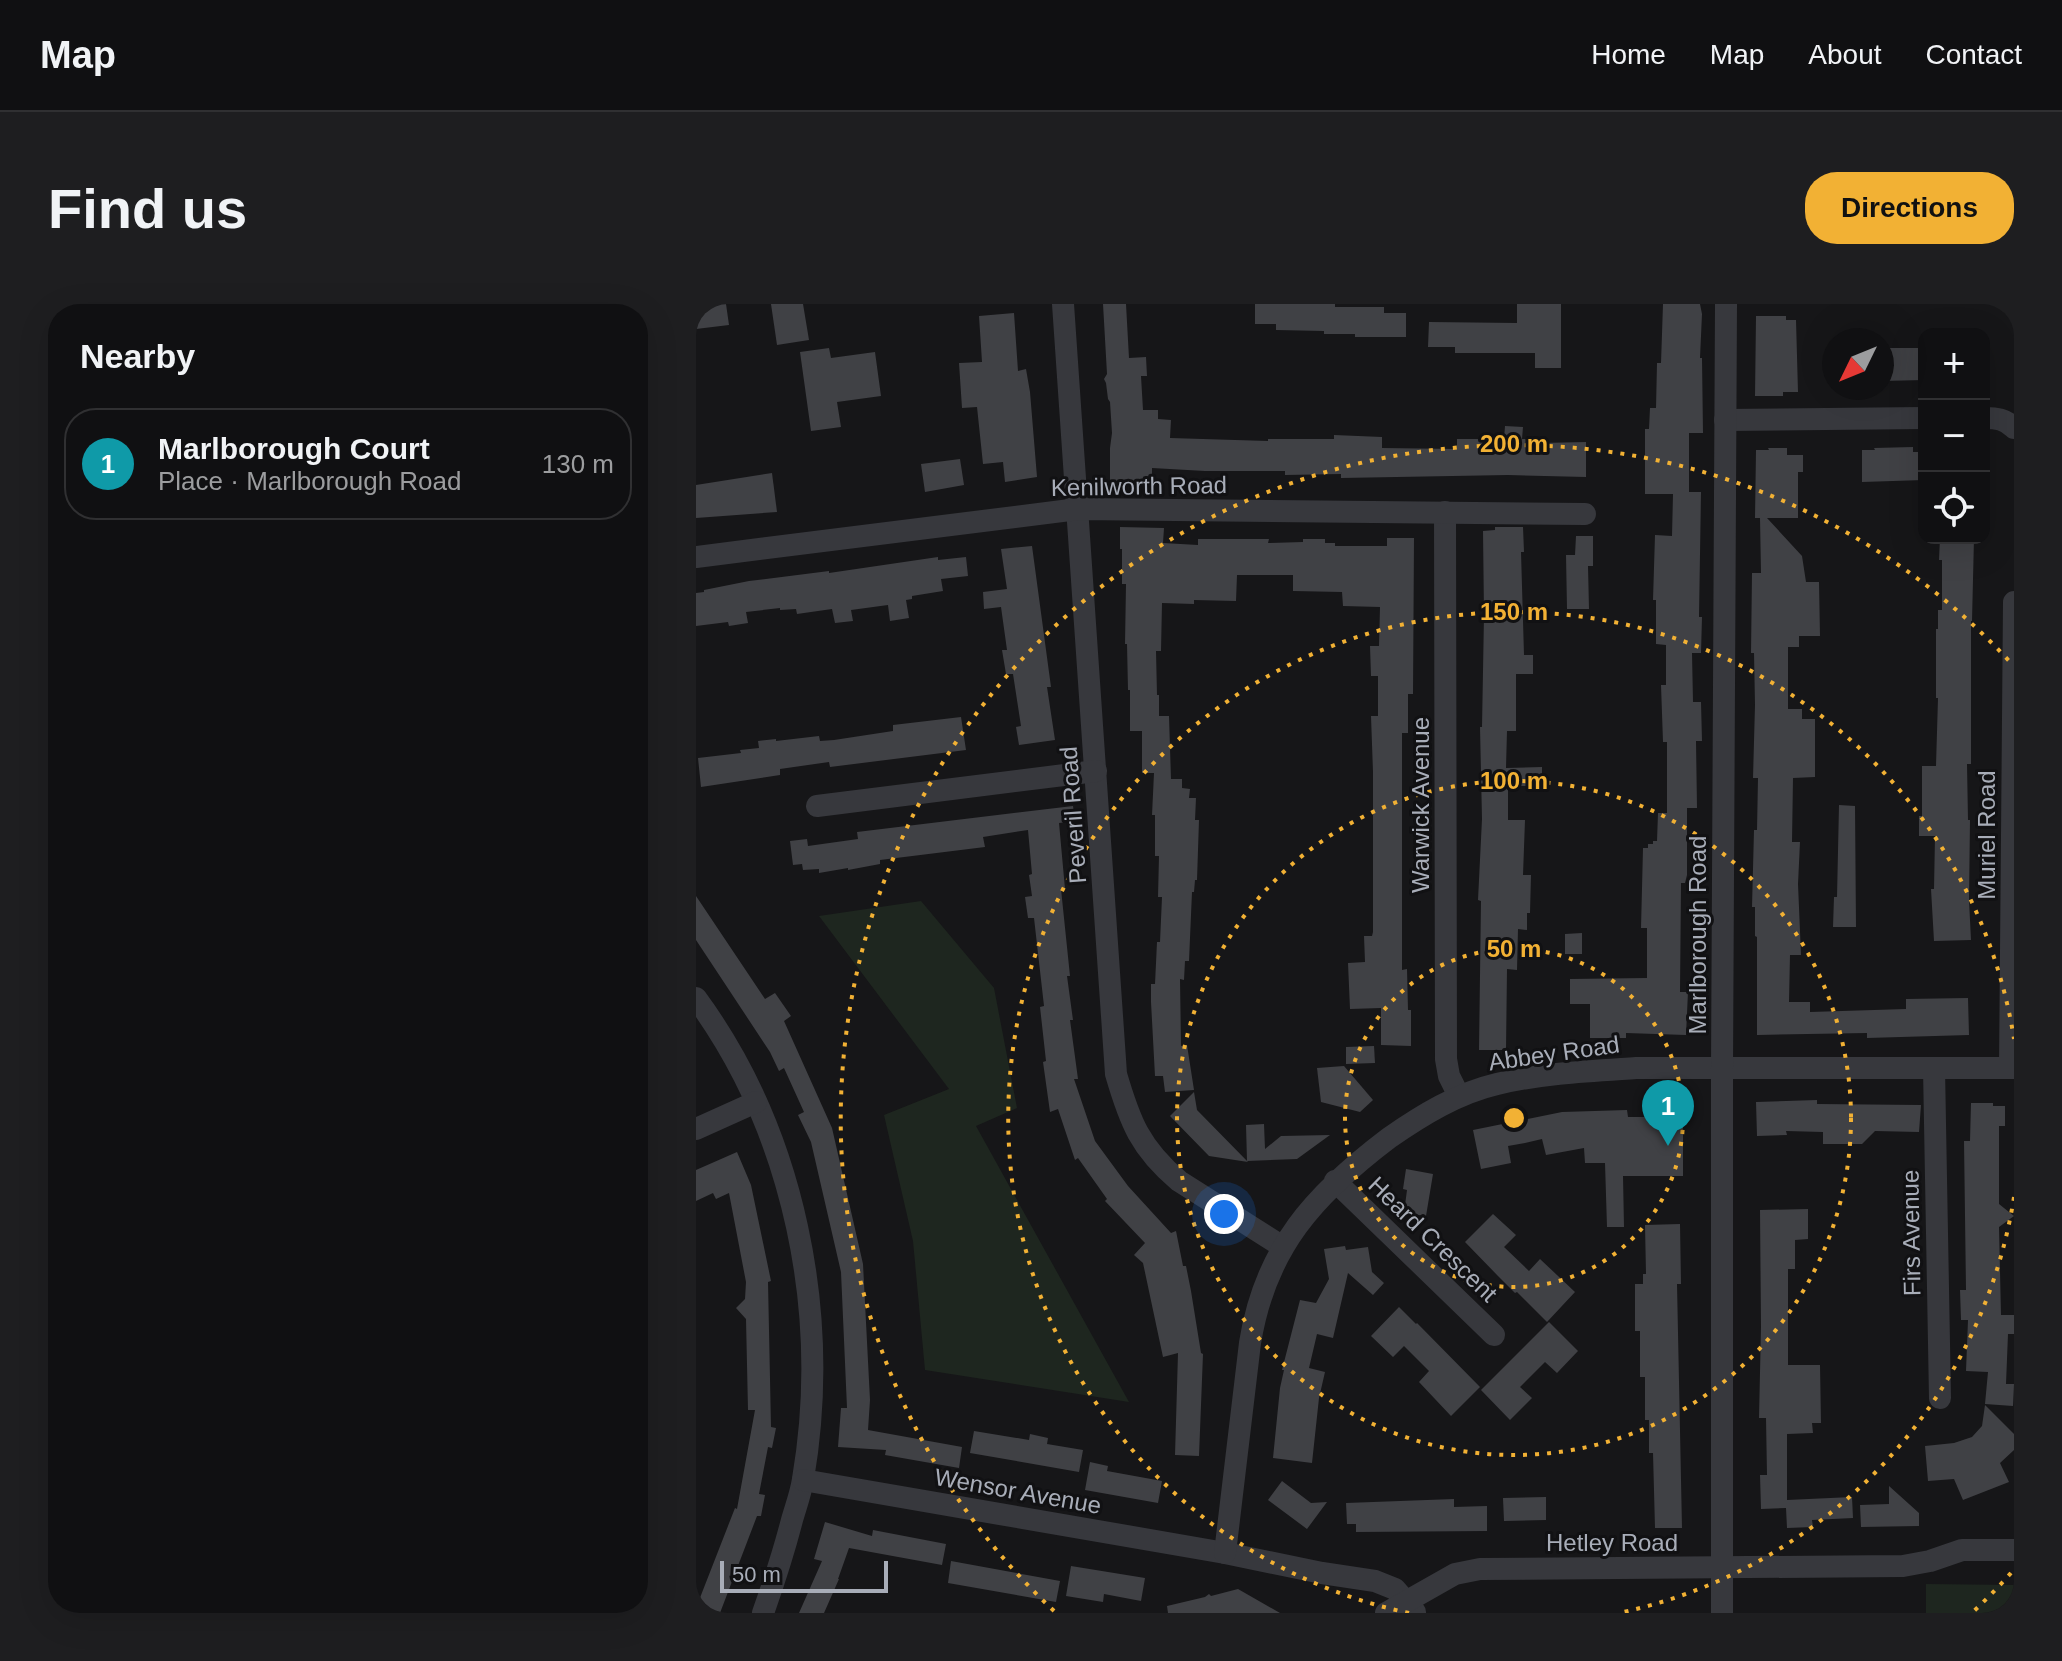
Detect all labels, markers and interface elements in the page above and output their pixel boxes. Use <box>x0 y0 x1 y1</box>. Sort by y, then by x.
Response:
text: Map <box>40 34 116 76</box>
text: Home <box>1591 39 1666 70</box>
text: Map <box>1710 39 1764 70</box>
text: About <box>1808 39 1882 70</box>
text: Contact <box>1926 39 2022 70</box>
button: Directions <box>1805 172 2014 244</box>
text: Find us <box>48 177 247 240</box>
north arrow <box>1822 328 1894 400</box>
map controls <box>1918 328 1990 544</box>
button: + <box>1918 328 1990 400</box>
text: Nearby <box>80 337 195 375</box>
button: − <box>1918 400 1990 472</box>
text: 200 m <box>1480 430 1548 457</box>
text: Marlborough Court <box>158 432 430 465</box>
text: 1 <box>101 449 115 479</box>
text: 130 m <box>542 449 614 479</box>
text: Place · Marlborough Road <box>158 466 462 496</box>
street label: Kenilworth Road <box>1051 471 1227 501</box>
button: locate <box>1918 472 1990 544</box>
text: 150 m <box>1480 598 1548 625</box>
street label: Warwick Avenue <box>1407 717 1434 893</box>
street label: Peveril Road <box>1055 746 1091 884</box>
text: 100 m <box>1480 767 1548 794</box>
street label: Muriel Road <box>1973 770 2000 900</box>
street label: Marlborough Road <box>1684 836 1711 1034</box>
text: 50 m <box>1487 935 1541 962</box>
street label: Abbey Road <box>1487 1030 1621 1076</box>
pin: 1 <box>1642 1080 1694 1146</box>
centre of rings <box>1500 1104 1528 1132</box>
street label: Firs Avenue <box>1896 1170 1926 1296</box>
street label: Heard Crescent <box>1363 1171 1503 1307</box>
your location <box>1204 1194 1244 1234</box>
street label: Wensor Avenue <box>933 1463 1103 1519</box>
street label: Hetley Road <box>1546 1529 1678 1556</box>
scale bar <box>720 1557 888 1593</box>
text: 50 m <box>732 1562 781 1587</box>

